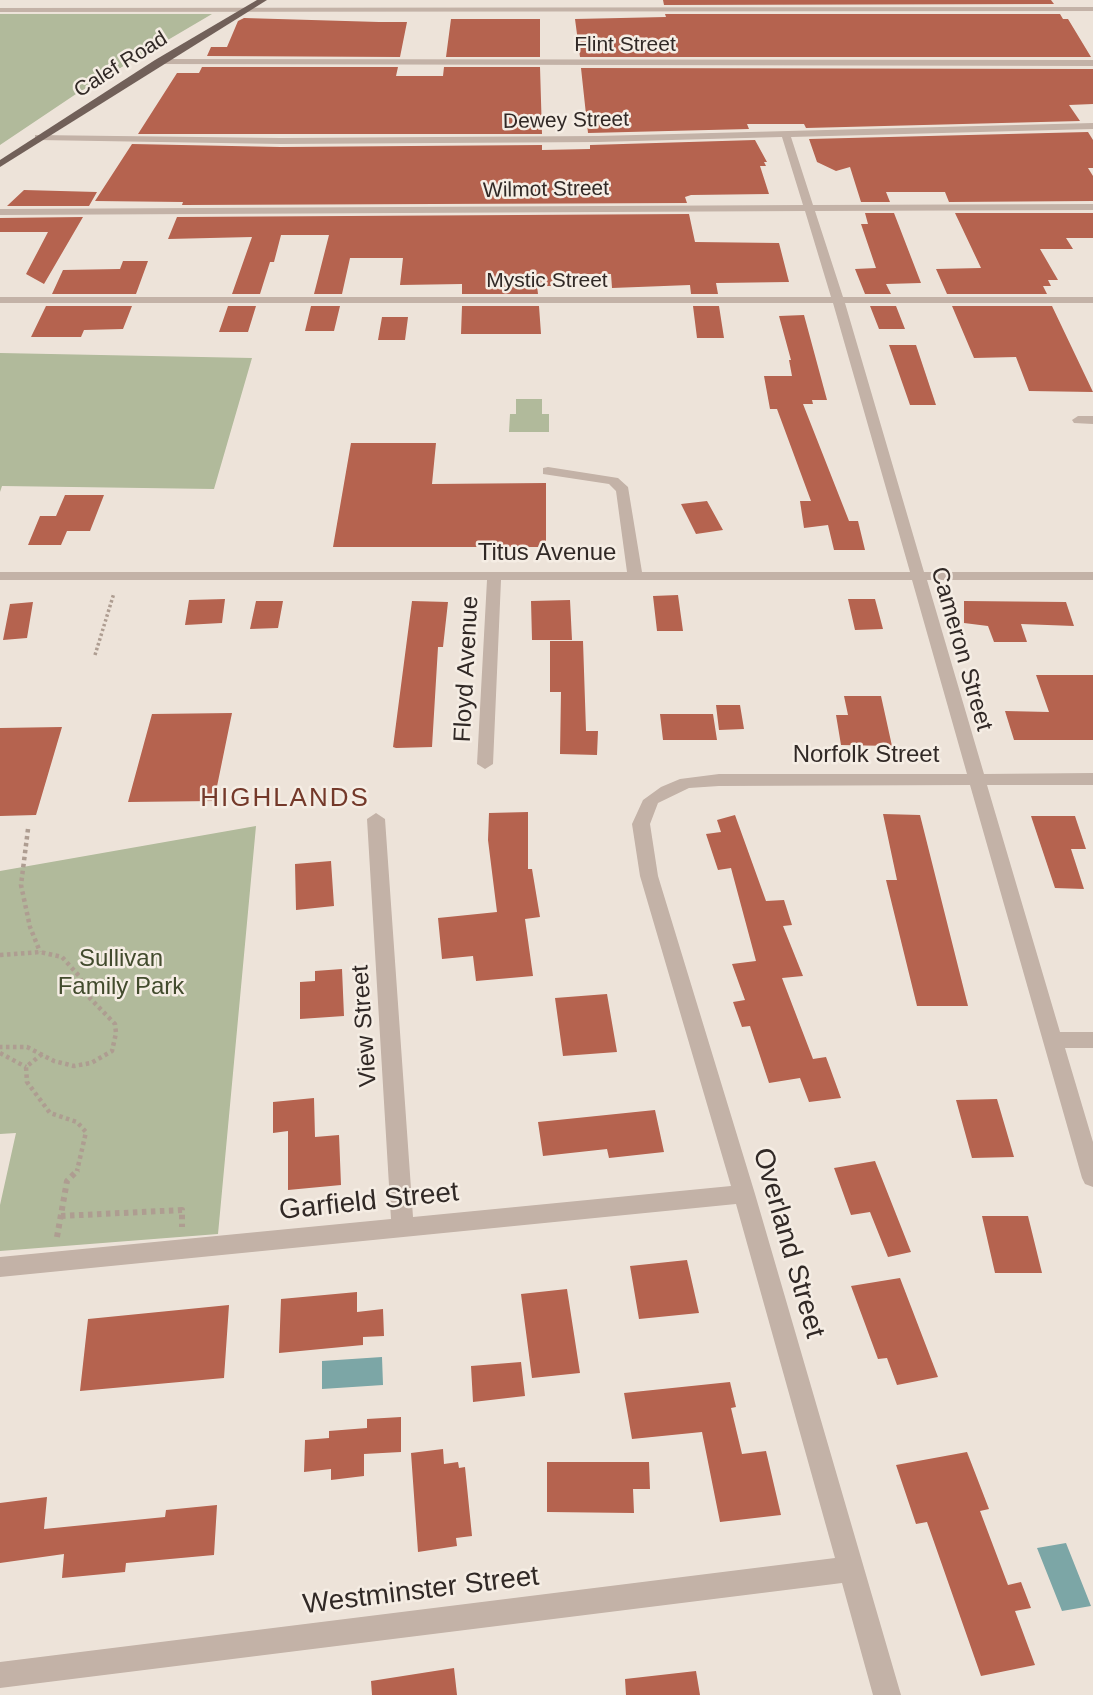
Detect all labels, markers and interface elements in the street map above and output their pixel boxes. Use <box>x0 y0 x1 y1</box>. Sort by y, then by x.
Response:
street label: Calef Road <box>70 26 172 104</box>
street label: Flint Street <box>574 32 676 58</box>
street label: Dewey Street <box>503 107 629 135</box>
street label: Wilmot Street <box>483 176 609 204</box>
street label: Mystic Street <box>486 268 608 294</box>
street label: Titus Avenue <box>478 539 616 567</box>
street label: Cameron Street <box>924 564 998 734</box>
street label: Floyd Avenue <box>449 595 485 743</box>
street label: Norfolk Street <box>793 741 939 769</box>
district label: HIGHLANDS <box>201 783 369 815</box>
park label: Sullivan Family Park <box>58 945 184 1001</box>
street label: View Street <box>346 964 384 1088</box>
street label: Overland Street <box>745 1144 831 1342</box>
street label: Garfield Street <box>277 1176 461 1228</box>
street label: Westminster Street <box>301 1560 541 1622</box>

